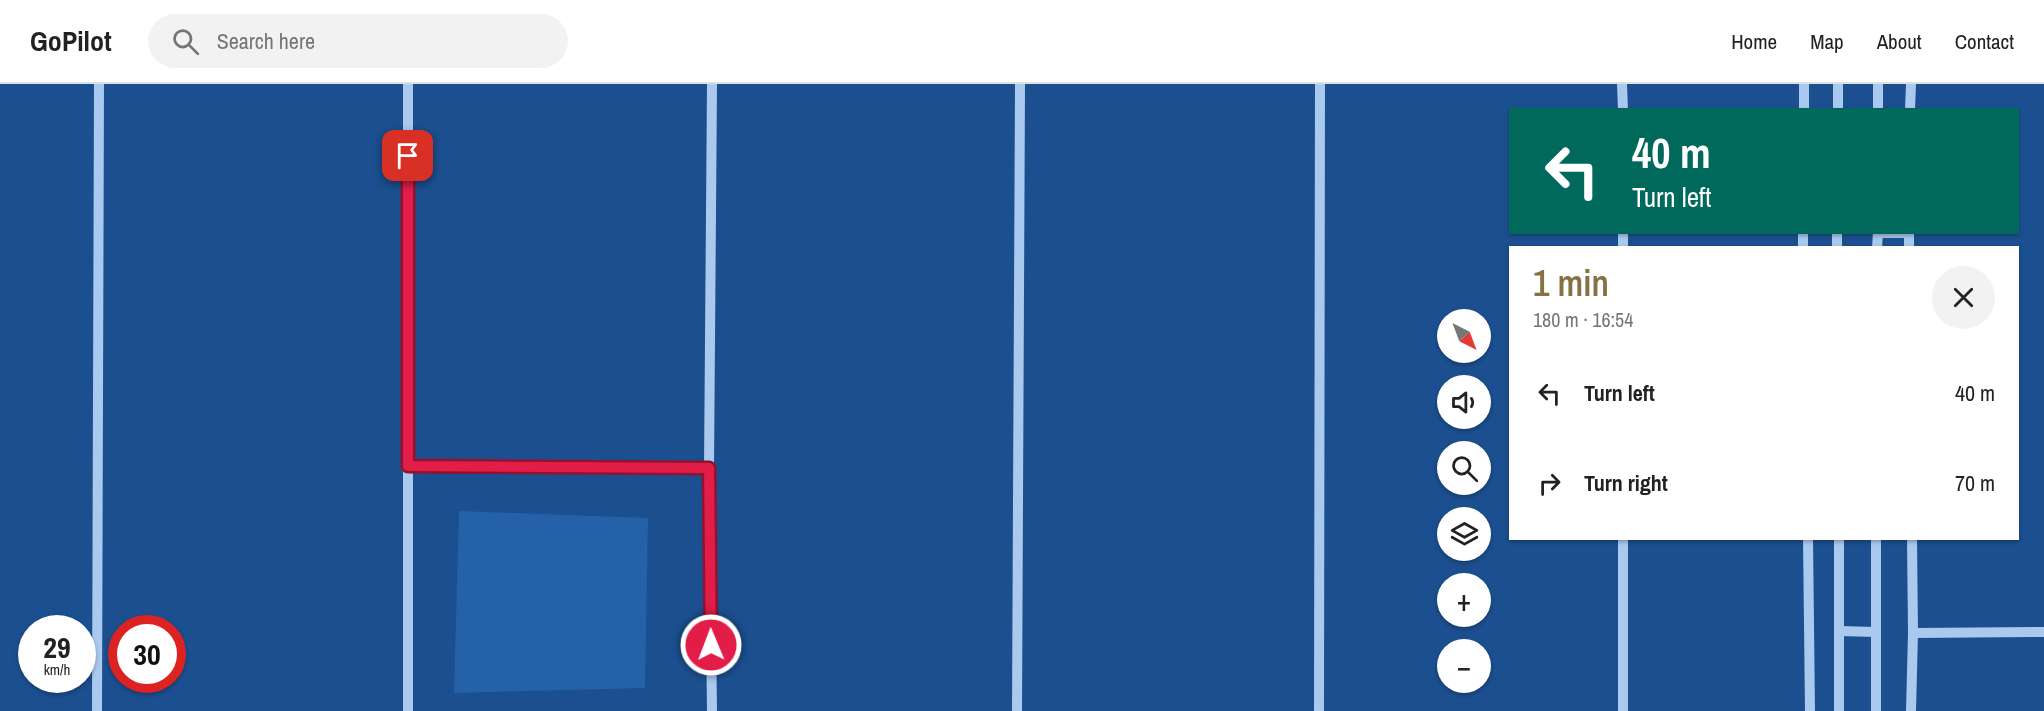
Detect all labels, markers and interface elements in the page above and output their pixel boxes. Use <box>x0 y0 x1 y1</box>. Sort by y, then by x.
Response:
search box <box>148 14 568 68</box>
text: GoPilot <box>30 22 112 60</box>
icon: search <box>169 25 202 58</box>
text: Search here <box>217 26 315 56</box>
text: Home <box>1731 27 1777 56</box>
text: Map <box>1810 27 1844 56</box>
text: About <box>1877 27 1922 56</box>
text: Contact <box>1955 27 2014 56</box>
text: 40 m <box>1632 125 1711 181</box>
pin <box>382 130 433 181</box>
icon: left <box>1533 132 1611 210</box>
icon: arrive <box>391 139 424 172</box>
text: Turn left <box>1632 179 1711 215</box>
text: 1 min <box>1533 259 1609 307</box>
button: close <box>1932 266 1995 329</box>
text: 180 m · 16:54 <box>1533 306 1633 333</box>
north arrow <box>1437 309 1491 363</box>
map controls <box>1437 309 1491 693</box>
button: sound <box>1437 375 1491 429</box>
icon: left <box>1533 377 1566 410</box>
text: Turn left <box>1584 378 1655 408</box>
text: 40 m <box>1955 378 1995 408</box>
button: search <box>1437 441 1491 495</box>
icon: right <box>1533 467 1566 500</box>
text: Turn right <box>1584 468 1668 498</box>
text: 70 m <box>1955 468 1995 498</box>
button: layers <box>1437 507 1491 561</box>
button: + <box>1437 573 1491 627</box>
position arrow <box>679 613 743 677</box>
speed limit sign: 30 <box>108 615 186 693</box>
text: 29 <box>43 627 71 667</box>
button: − <box>1437 639 1491 693</box>
text: km/h <box>44 659 70 680</box>

